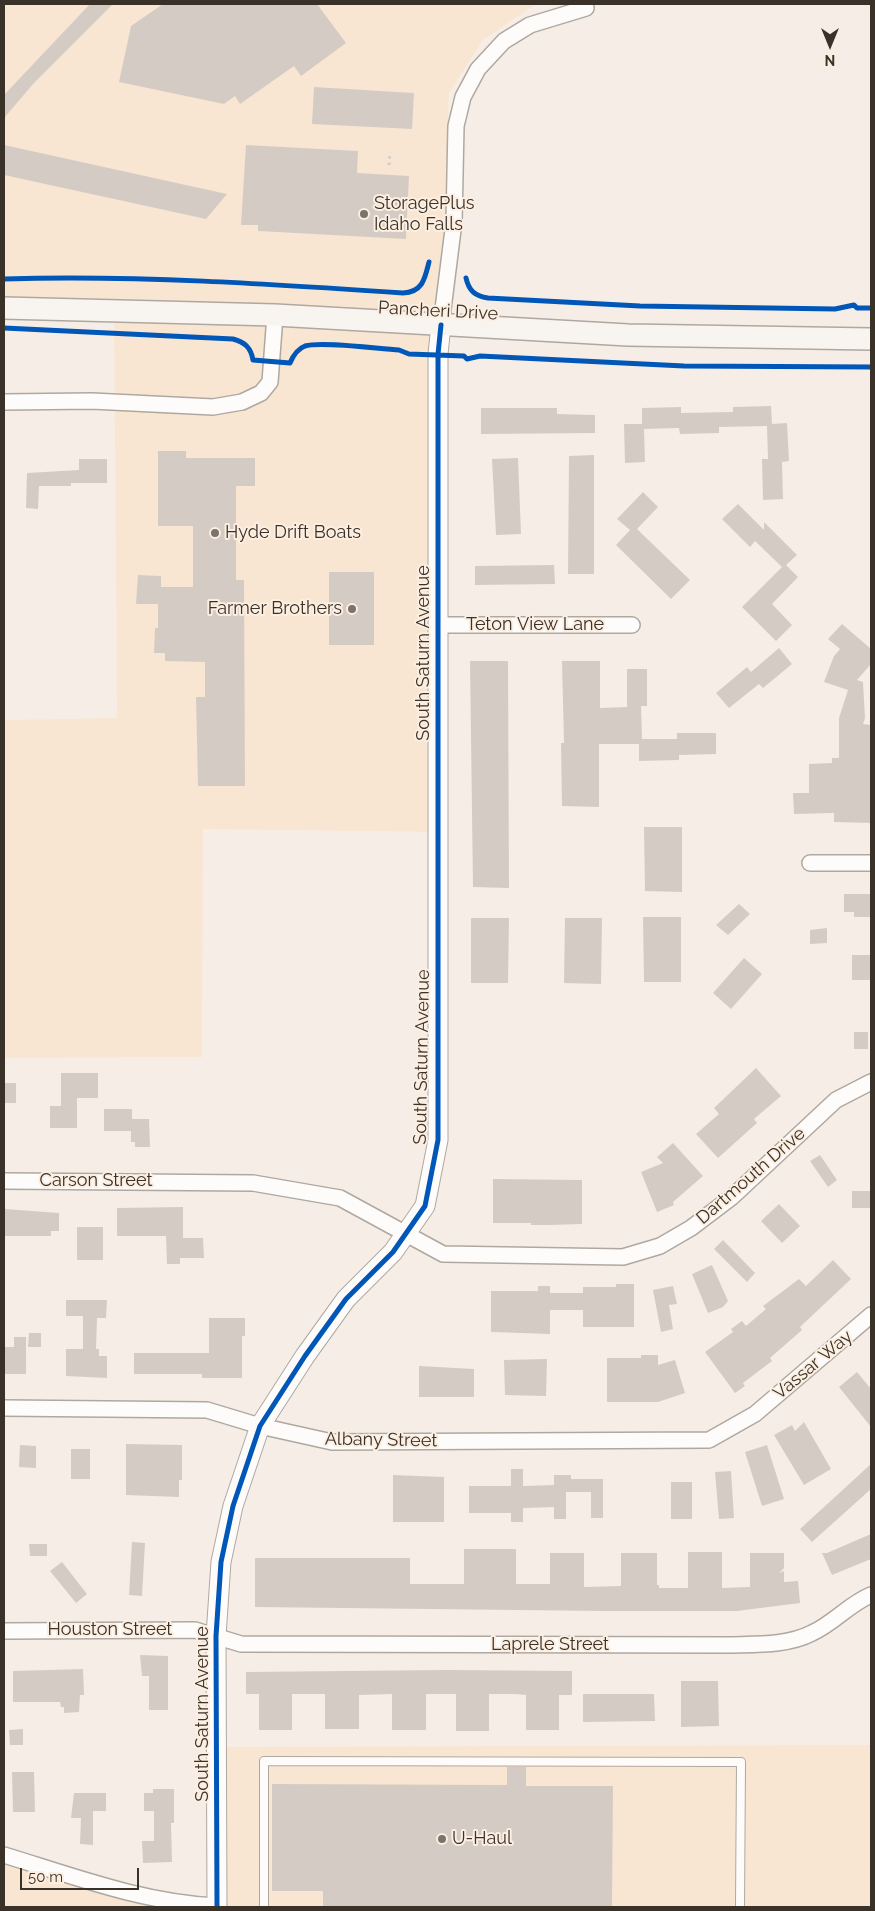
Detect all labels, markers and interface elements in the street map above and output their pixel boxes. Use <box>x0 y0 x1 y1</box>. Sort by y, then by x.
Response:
north arrow <box>805 20 855 70</box>
text: N <box>825 52 835 68</box>
place label: StoragePlus Idaho Falls <box>374 193 475 235</box>
marker: StoragePlus Idaho Falls <box>358 208 370 220</box>
street label: Pancheri Drive <box>377 297 499 325</box>
place label: Hyde Drift Boats <box>225 522 361 544</box>
marker: Hyde Drift Boats <box>209 527 221 539</box>
street label: South Saturn Avenue <box>413 565 435 741</box>
place label: Farmer Brothers <box>208 598 342 620</box>
marker: Farmer Brothers <box>346 603 358 615</box>
street label: Teton View Lane <box>466 614 604 636</box>
street label: South Saturn Avenue <box>410 969 434 1145</box>
street label: Dartmouth Drive <box>692 1123 810 1229</box>
street label: Carson Street <box>40 1170 152 1192</box>
street label: Vassar Way <box>769 1326 857 1404</box>
street label: Albany Street <box>325 1428 437 1452</box>
street label: Houston Street <box>48 1619 172 1641</box>
street label: South Saturn Avenue <box>192 1626 214 1802</box>
street label: Laprele Street <box>491 1634 609 1656</box>
place label: U-Haul <box>452 1828 512 1850</box>
marker: U-Haul <box>436 1833 448 1845</box>
scale bar <box>22 1858 141 1890</box>
text: 50 m <box>28 1868 63 1886</box>

